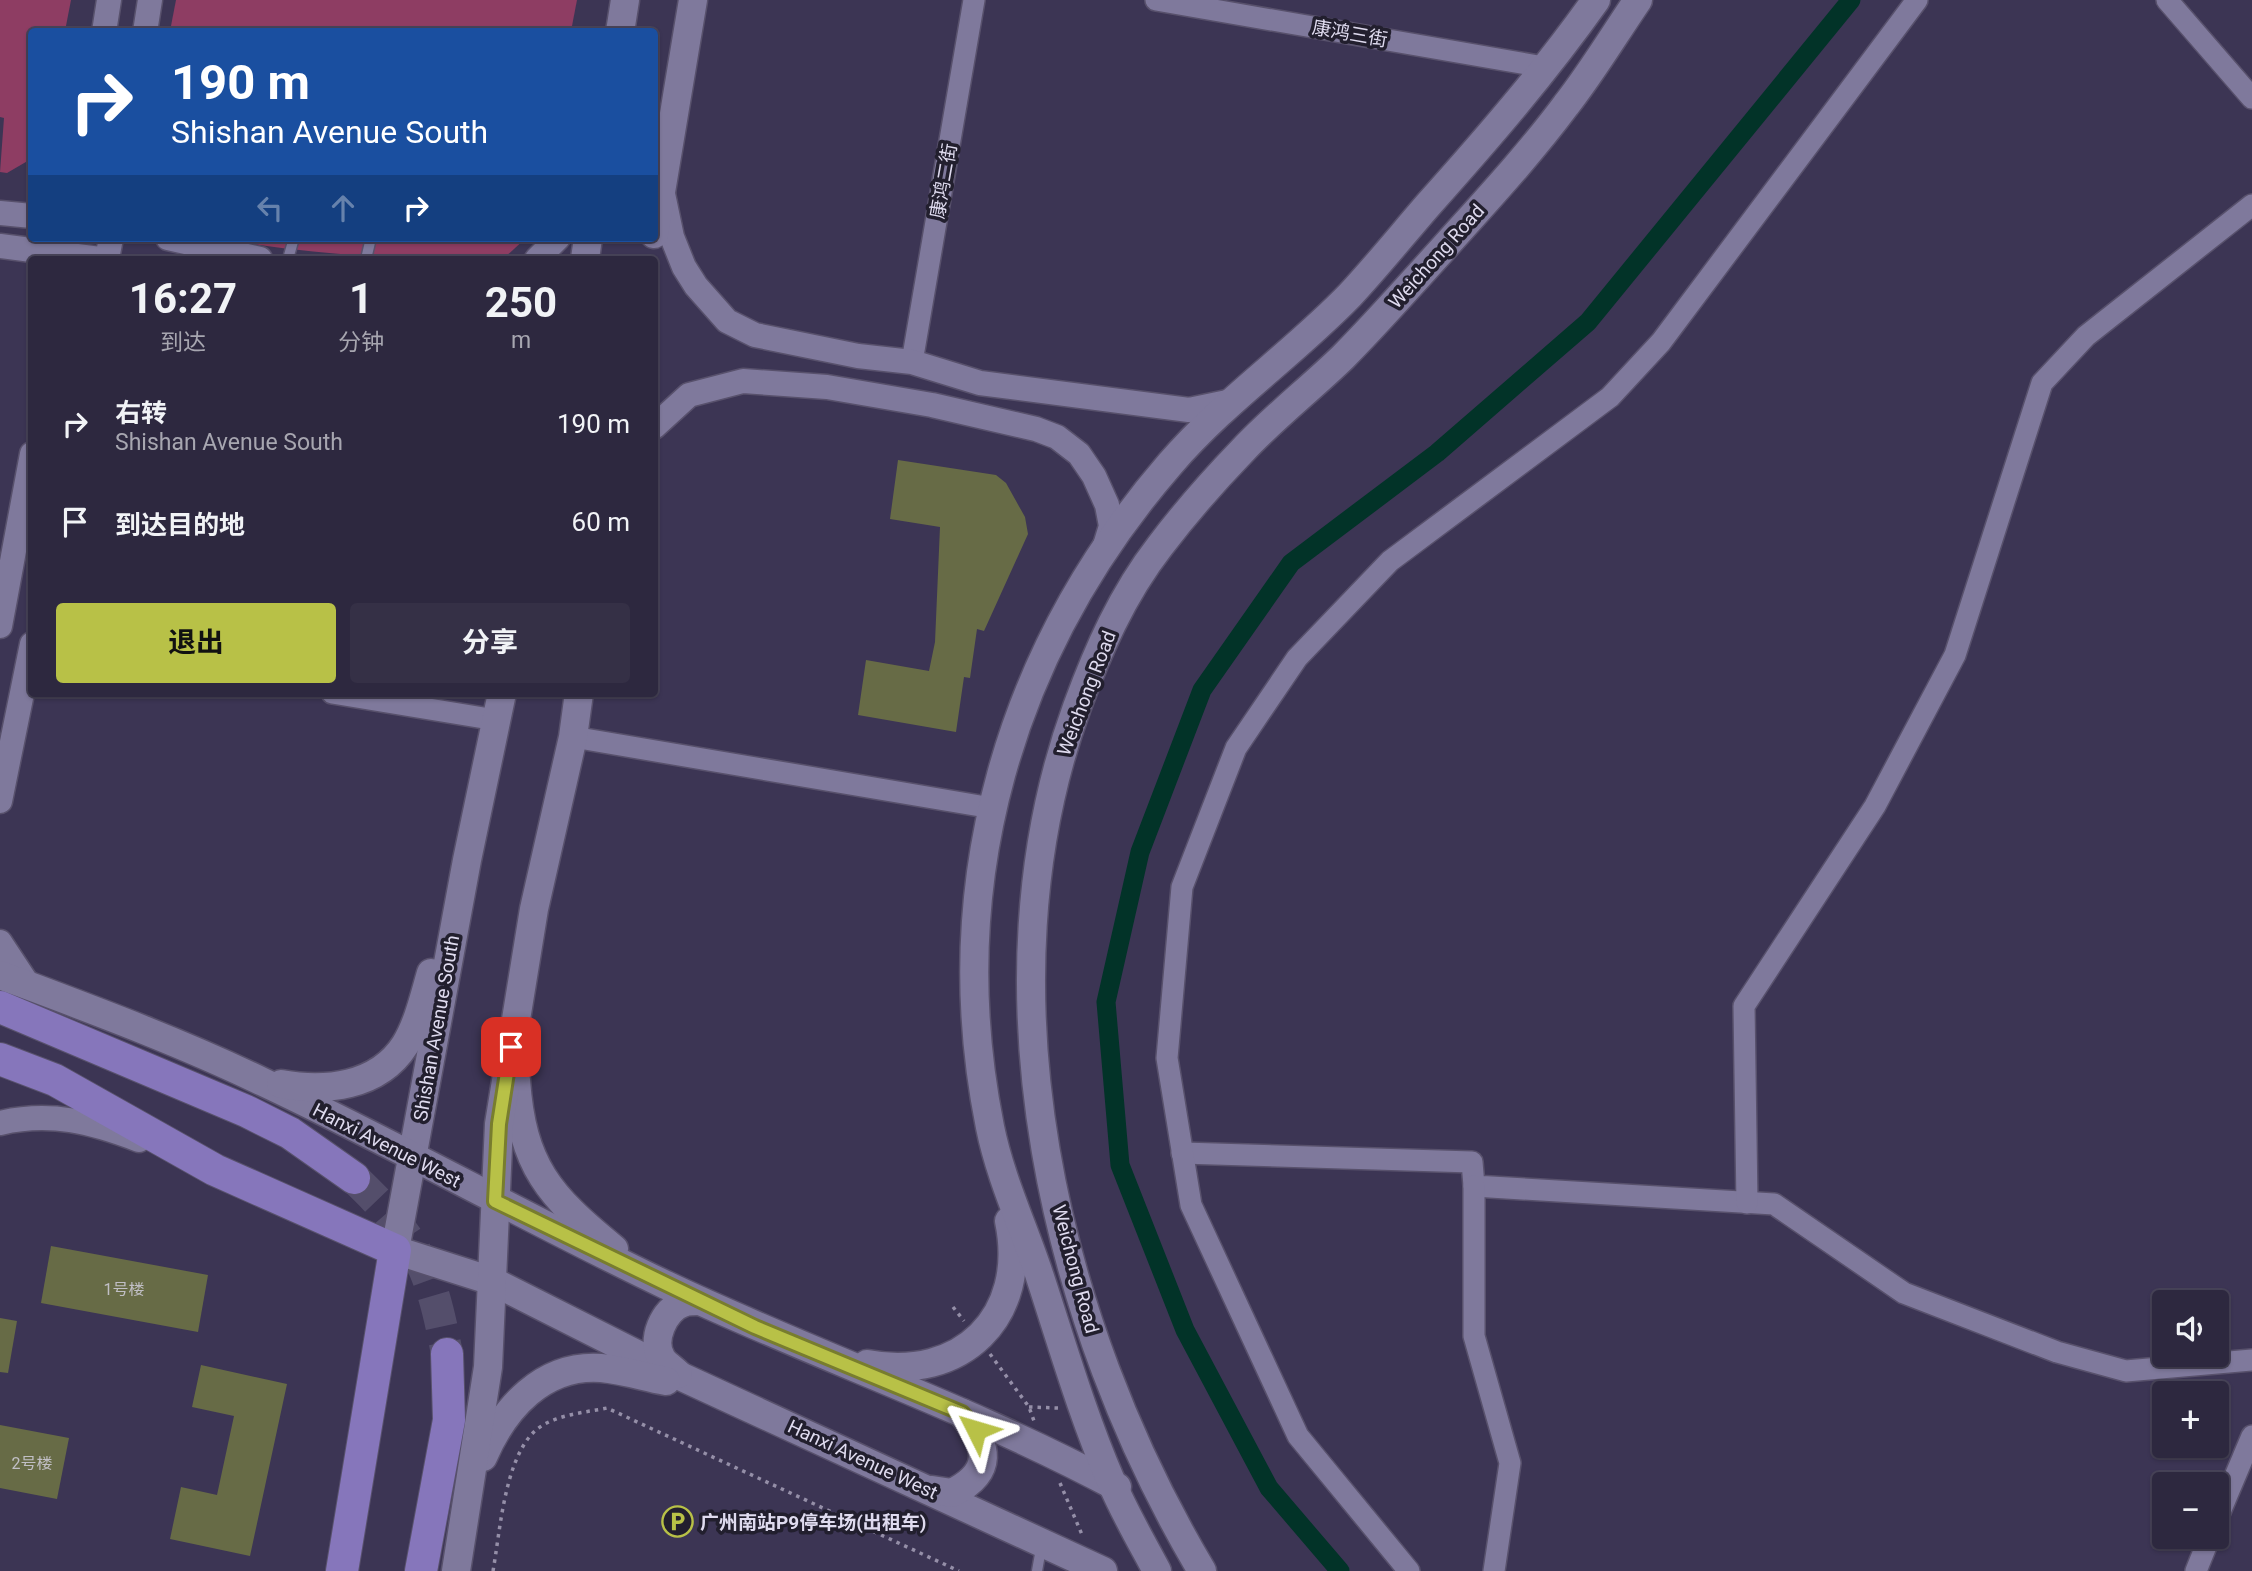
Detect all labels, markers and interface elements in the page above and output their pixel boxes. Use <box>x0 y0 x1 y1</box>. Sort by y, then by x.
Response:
street label: 康鸿三街 <box>1310 16 1389 51</box>
text: 190 m <box>171 54 310 111</box>
icon: right <box>56 56 147 147</box>
text: Shishan Avenue South <box>171 113 488 151</box>
street label: 康鸿二街 <box>926 142 961 221</box>
icon: left <box>251 189 289 227</box>
icon: ahead <box>324 189 362 227</box>
icon: right <box>397 189 435 227</box>
street label: Weichong Road <box>1384 200 1489 313</box>
text: 16:27 <box>129 274 237 323</box>
text: 1 <box>349 274 373 323</box>
text: 250 <box>485 278 557 327</box>
text: m <box>511 327 531 354</box>
text: 到达 <box>160 329 206 356</box>
text: 分钟 <box>338 329 384 356</box>
text: 右转 <box>115 398 167 428</box>
icon: right <box>56 405 94 443</box>
text: 190 m <box>557 409 630 439</box>
text: Shishan Avenue South <box>115 429 343 456</box>
icon: arrive <box>56 503 94 541</box>
text: 60 m <box>572 507 630 537</box>
text: 到达目的地 <box>115 510 245 540</box>
button: 退出 <box>56 603 336 683</box>
button: 分享 <box>350 603 630 683</box>
street label: Weichong Road <box>1052 627 1121 759</box>
street label: Shishan Avenue South <box>409 933 464 1123</box>
pin <box>481 1017 541 1077</box>
icon: arrive <box>492 1028 530 1066</box>
street label: Hanxi Avenue West <box>309 1098 464 1193</box>
street label: Weichong Road <box>1047 1202 1104 1336</box>
house number: 1号楼 <box>104 1280 145 1299</box>
map controls <box>2152 1290 2229 1549</box>
button: sound <box>2152 1290 2229 1367</box>
button: + <box>2152 1381 2229 1458</box>
position arrow <box>939 1393 1013 1467</box>
street label: Hanxi Avenue West <box>784 1415 941 1504</box>
house number: 2号楼 <box>12 1454 53 1473</box>
button: − <box>2152 1472 2229 1549</box>
parking icon: 广州南站P9停车场(出租车) <box>660 1505 694 1539</box>
place label: 广州南站P9停车场(出租车) <box>700 1511 926 1534</box>

